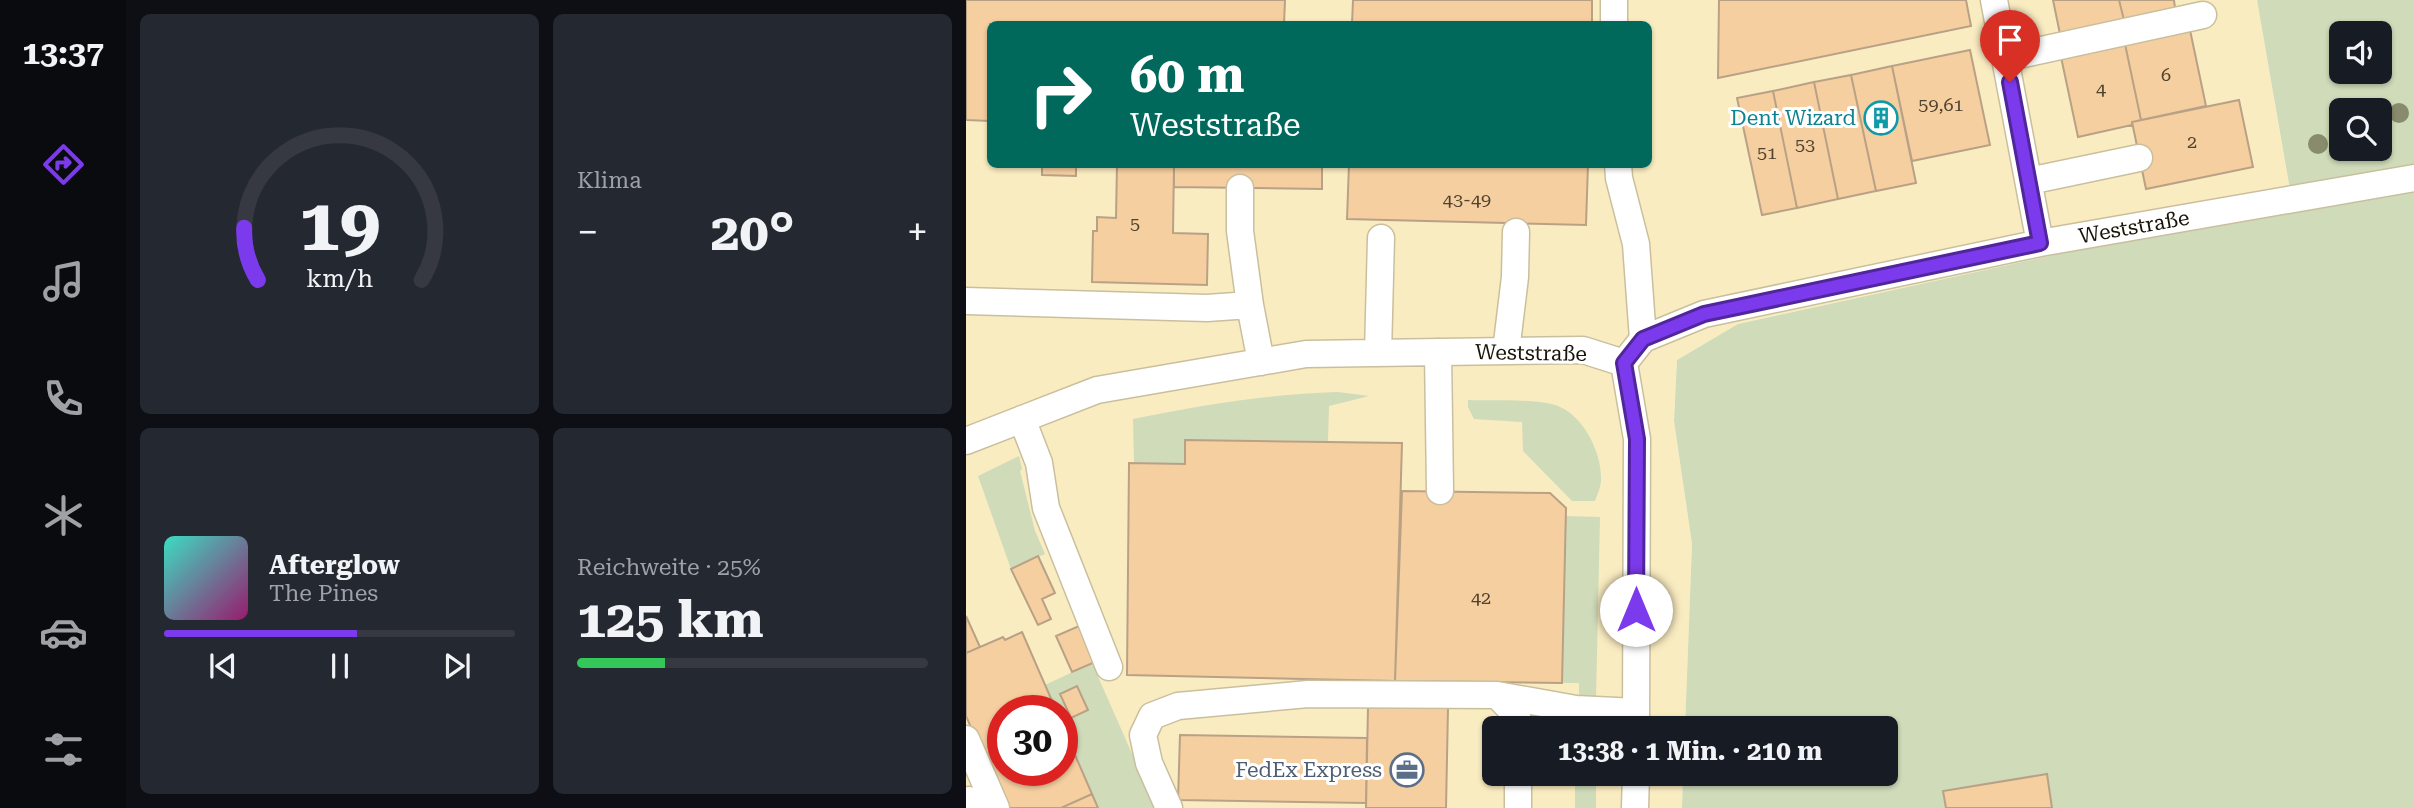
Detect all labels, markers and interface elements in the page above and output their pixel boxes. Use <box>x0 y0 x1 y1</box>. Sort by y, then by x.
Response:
pin <box>1980 10 2040 82</box>
icon: arrive <box>1991 21 2029 59</box>
map controls <box>2329 21 2392 161</box>
button: sound <box>2329 21 2392 84</box>
text: 13:37 <box>22 34 104 72</box>
text: 60 m <box>1130 47 1245 104</box>
icon: right <box>1015 49 1106 140</box>
house number: 6 <box>2161 64 2171 85</box>
house number: 4 <box>2096 78 2106 99</box>
house number: 59,61 <box>1918 94 1964 115</box>
button: search <box>2329 98 2392 161</box>
building icon: Dent Wizard <box>1862 99 1900 137</box>
text: Weststraße <box>1130 106 1301 144</box>
place label: Dent Wizard <box>1730 106 1857 130</box>
house number: 2 <box>2187 131 2197 152</box>
house number: 53 <box>1795 134 1815 155</box>
icon: directions <box>39 140 88 189</box>
house number: 51 <box>1757 142 1777 163</box>
text: Klima <box>577 167 642 194</box>
text: 19 <box>299 183 380 268</box>
house number: 43-49 <box>1443 189 1491 210</box>
text: 20° <box>710 202 795 263</box>
street label: Weststraße <box>2077 205 2191 249</box>
text: − <box>577 210 598 254</box>
text: + <box>907 210 928 254</box>
house number: 5 <box>1130 213 1140 234</box>
icon: music <box>39 257 88 306</box>
text: km/h <box>306 264 373 293</box>
street label: Weststraße <box>1475 340 1587 366</box>
icon: phone <box>39 374 88 423</box>
icon: climate <box>39 491 88 540</box>
text: Afterglow <box>269 550 400 580</box>
text: Reichweite · 25% <box>577 554 761 581</box>
position arrow <box>1599 573 1673 647</box>
text: The Pines <box>269 580 378 607</box>
house number: 42 <box>1471 587 1491 608</box>
text: 125 km <box>577 589 764 650</box>
icon: car <box>39 608 88 657</box>
icon: previous <box>204 647 242 685</box>
icon: pause <box>321 647 359 685</box>
icon: next <box>438 647 476 685</box>
speed limit sign: 30 <box>987 695 1078 786</box>
icon: filters <box>39 725 88 774</box>
text: 13:38 · 1 Min. · 210 m <box>1558 736 1822 766</box>
office icon: FedEx Express <box>1388 751 1426 789</box>
place label: FedEx Express <box>1235 758 1382 782</box>

